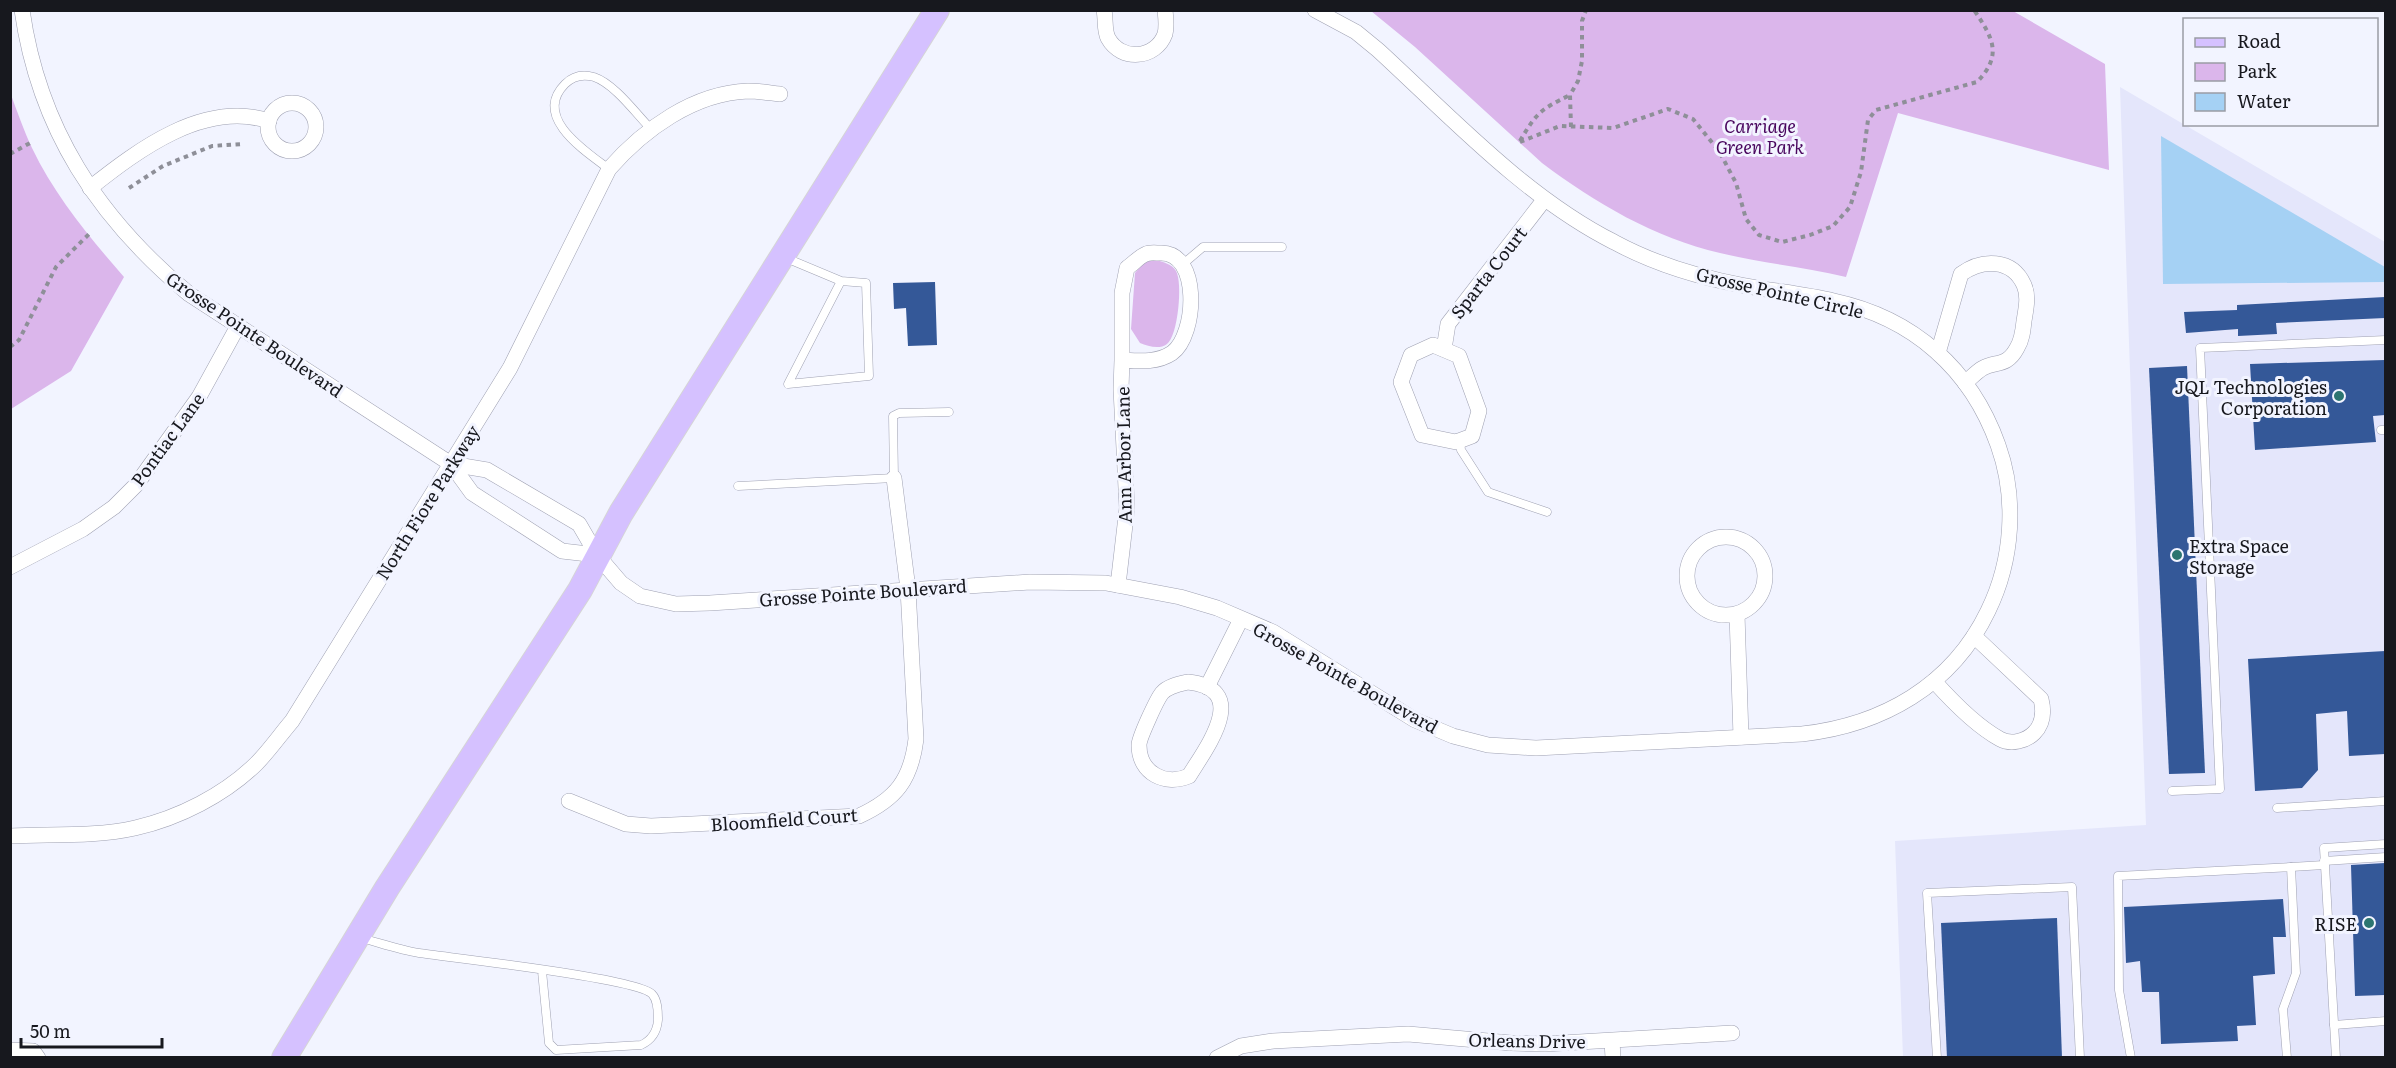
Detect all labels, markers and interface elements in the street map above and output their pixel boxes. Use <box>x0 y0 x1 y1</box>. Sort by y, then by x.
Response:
legend <box>2183 18 2378 126</box>
text: Road <box>2237 27 2281 54</box>
text: Park <box>2237 57 2278 84</box>
text: Water <box>2237 87 2291 114</box>
park label: Carriage Green Park <box>1716 112 1804 160</box>
street label: Sparta Court <box>1443 220 1533 324</box>
street label: Grosse Pointe Circle <box>1694 260 1866 324</box>
street label: Grosse Pointe Boulevard <box>161 265 349 403</box>
place label: JQL Technologies Corporation <box>2175 373 2327 421</box>
street label: Pontiac Lane <box>124 386 210 492</box>
street label: Ann Arbor Lane <box>1108 386 1138 524</box>
marker: JQL Technologies Corporation <box>2332 389 2346 403</box>
street label: North Fiore Parkway <box>368 419 486 585</box>
place label: Extra Space Storage <box>2189 532 2289 580</box>
marker: Extra Space Storage <box>2170 548 2184 562</box>
street label: Grosse Pointe Boulevard <box>758 571 968 613</box>
street label: Grosse Pointe Boulevard <box>1248 615 1444 739</box>
street label: Bloomfield Court <box>710 800 859 838</box>
place label: RISE <box>2314 910 2357 937</box>
marker: RISE <box>2362 916 2376 930</box>
scale bar <box>21 1011 162 1049</box>
text: 50 m <box>30 1017 71 1044</box>
street label: Orleans Drive <box>1468 1025 1586 1055</box>

